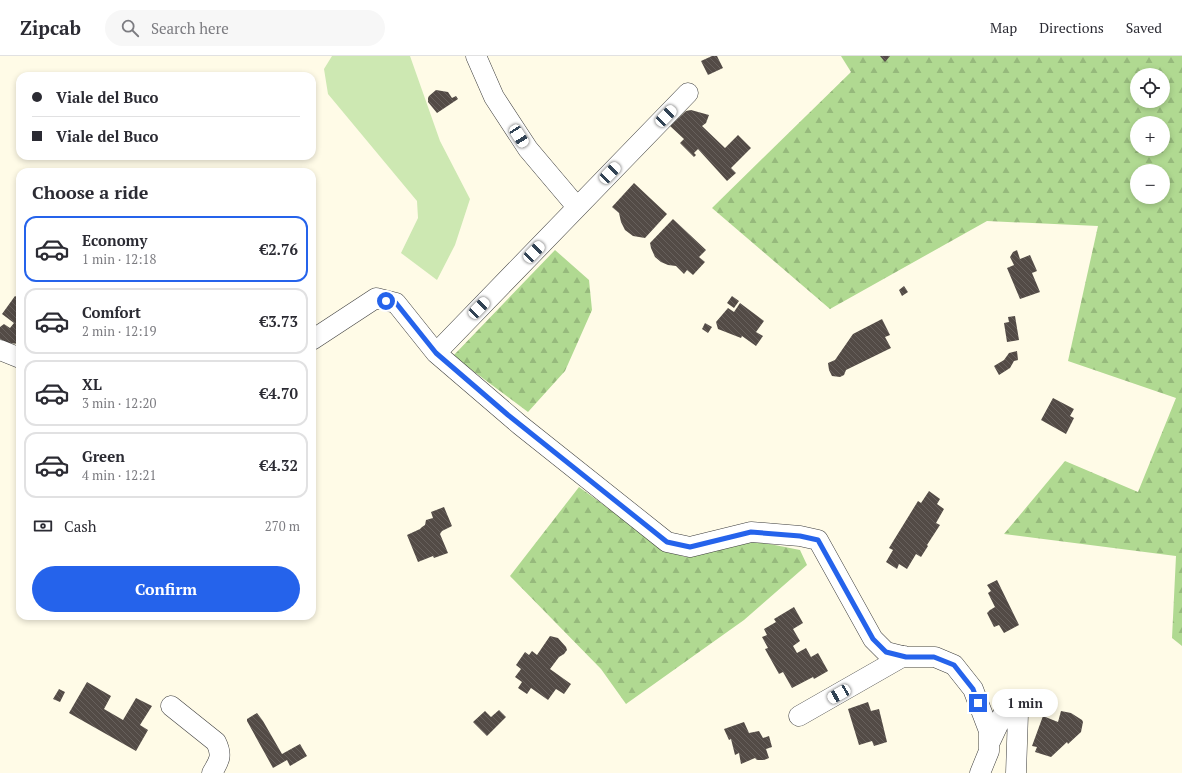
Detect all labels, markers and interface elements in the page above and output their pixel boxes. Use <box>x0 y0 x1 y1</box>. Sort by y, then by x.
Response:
search box <box>105 10 385 46</box>
text: Zipcab <box>20 15 81 40</box>
icon: search <box>119 17 141 39</box>
text: Search here <box>151 18 229 38</box>
text: Map <box>990 18 1017 37</box>
text: Directions <box>1039 18 1104 37</box>
text: Saved <box>1126 18 1162 37</box>
map controls <box>1130 68 1170 204</box>
button: locate <box>1130 68 1170 108</box>
text: Viale del Buco <box>56 87 159 107</box>
car <box>653 103 679 129</box>
button: + <box>1130 116 1170 156</box>
car <box>507 123 531 149</box>
text: Viale del Buco <box>56 126 159 146</box>
car <box>597 160 623 186</box>
button: − <box>1130 164 1170 204</box>
text: Choose a ride <box>32 180 148 204</box>
text: Economy <box>82 230 147 250</box>
icon: car <box>34 231 70 267</box>
text: €2.76 <box>260 239 298 259</box>
car <box>521 239 547 265</box>
text: 1 min · 12:18 <box>82 250 156 268</box>
route start <box>377 292 395 310</box>
car <box>466 295 492 321</box>
text: Comfort <box>82 302 141 322</box>
icon: car <box>34 303 70 339</box>
text: €3.73 <box>260 311 298 331</box>
text: 2 min · 12:19 <box>82 322 156 340</box>
text: XL <box>82 374 102 394</box>
icon: car <box>34 375 70 411</box>
text: €4.70 <box>260 383 298 403</box>
text: 3 min · 12:20 <box>82 394 156 412</box>
text: Green <box>82 446 125 466</box>
icon: car <box>34 447 70 483</box>
text: €4.32 <box>260 455 298 475</box>
text: 4 min · 12:21 <box>82 466 156 484</box>
icon: cash <box>32 515 54 537</box>
text: Cash <box>64 516 97 536</box>
text: 270 m <box>265 517 300 535</box>
button: Confirm <box>32 566 300 612</box>
car <box>826 683 852 705</box>
callout: 1 min <box>992 689 1058 717</box>
route end <box>969 694 987 712</box>
text: 1 min <box>1007 694 1043 712</box>

